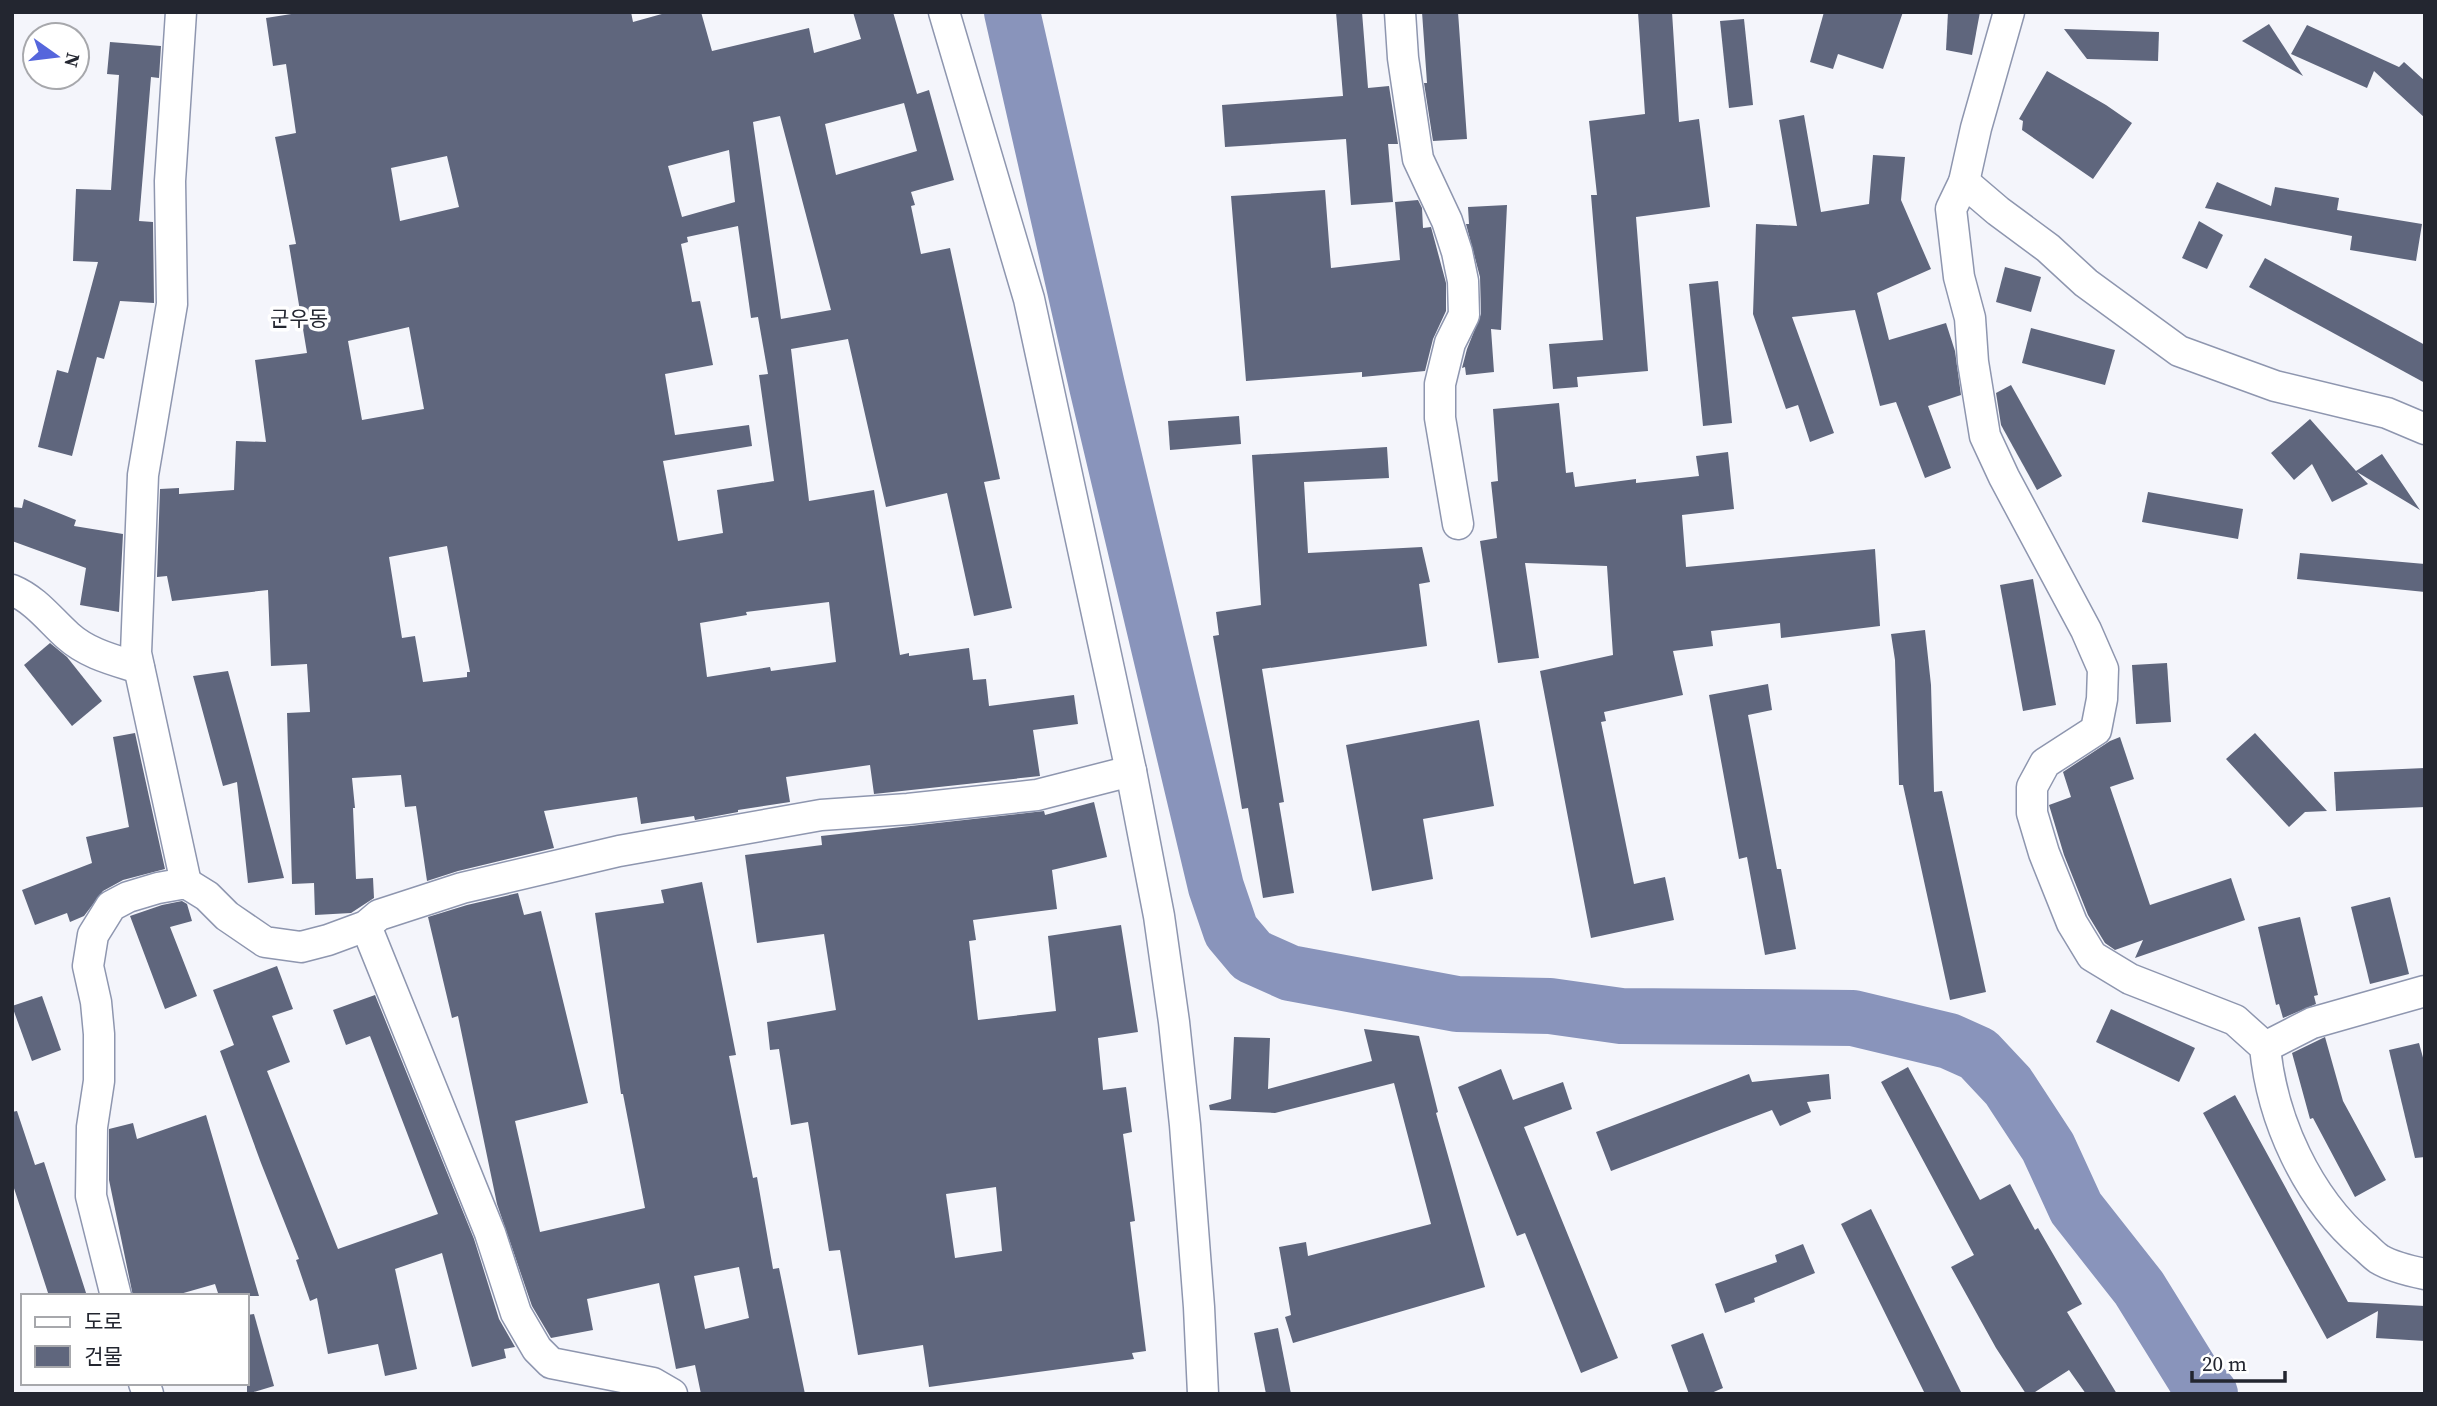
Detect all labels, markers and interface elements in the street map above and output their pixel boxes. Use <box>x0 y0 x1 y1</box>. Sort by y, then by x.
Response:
north arrow <box>21 21 91 91</box>
text: N <box>58 50 87 70</box>
district label: 군우동 <box>270 304 328 333</box>
legend <box>21 1294 248 1385</box>
text: 도로 <box>84 1307 123 1336</box>
scale bar <box>2192 1340 2285 1384</box>
text: 건물 <box>84 1342 123 1371</box>
text: 20 m <box>2202 1349 2247 1378</box>

